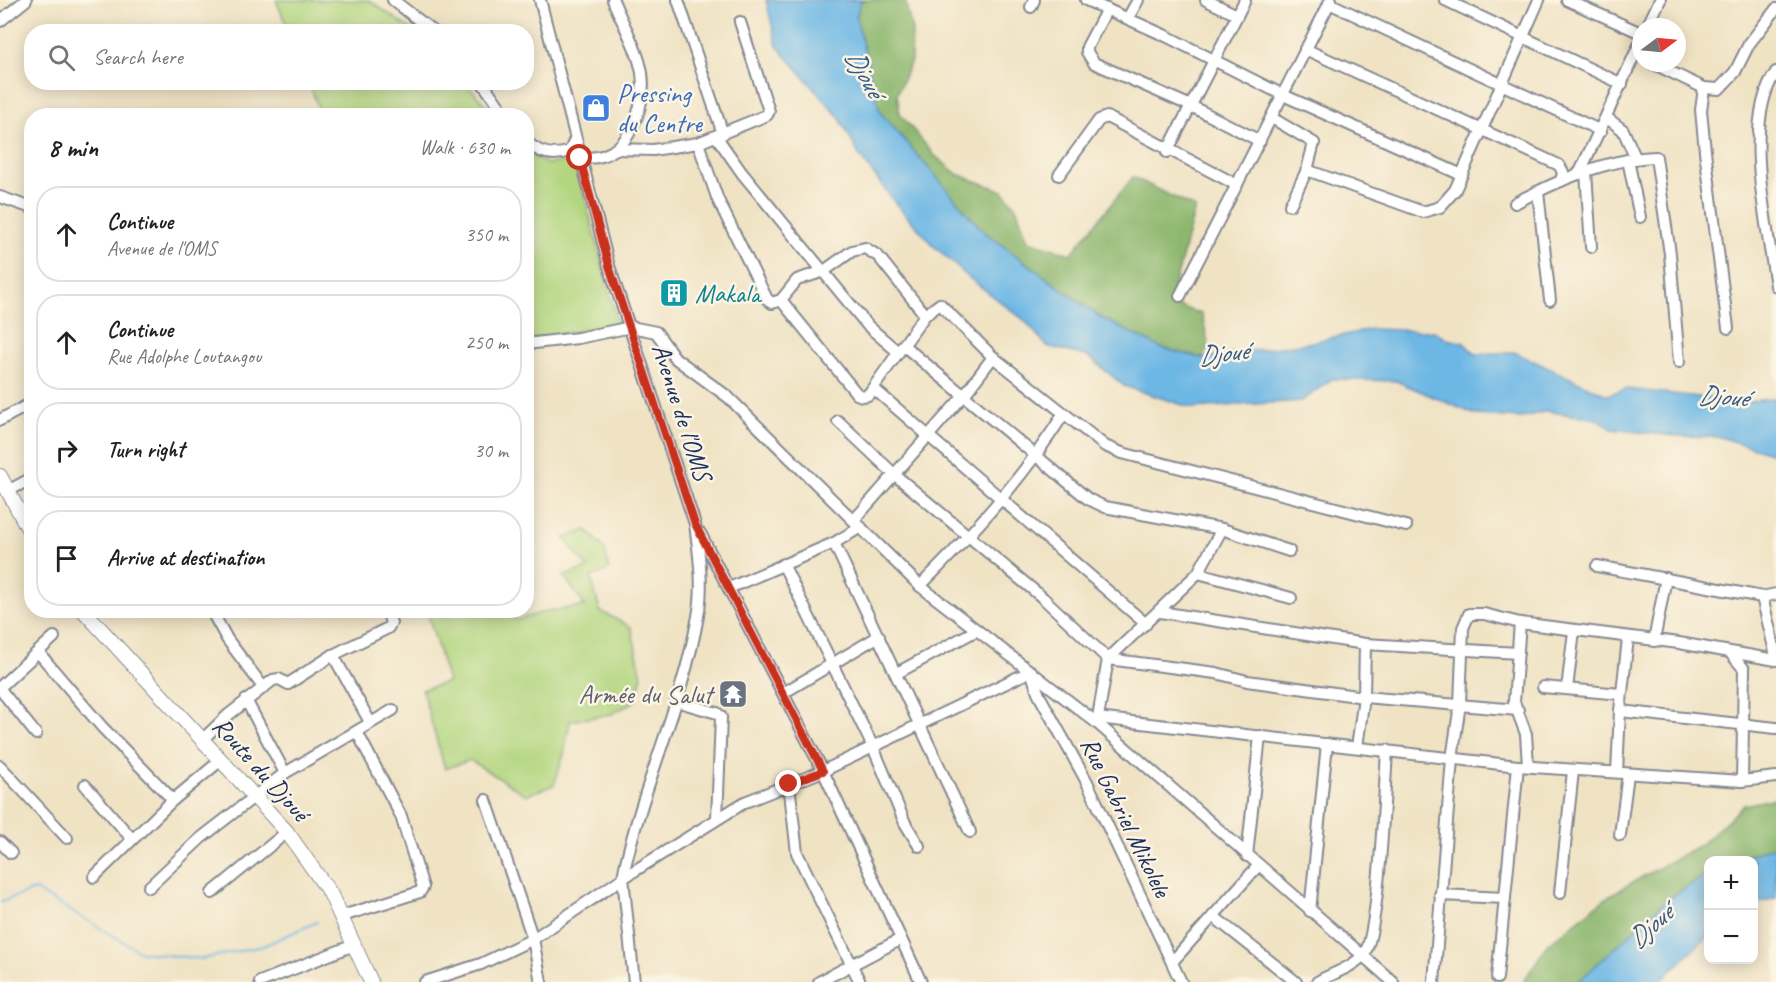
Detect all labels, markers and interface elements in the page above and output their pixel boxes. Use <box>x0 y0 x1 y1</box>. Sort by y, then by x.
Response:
north arrow <box>1632 18 1686 72</box>
search box <box>24 24 534 90</box>
icon: search <box>45 41 78 74</box>
text: Search here <box>93 43 183 71</box>
water label: Djoué <box>838 43 896 110</box>
place label: Pressing du Centre <box>617 77 703 140</box>
shop icon: Pressing du Centre <box>580 92 612 124</box>
text: 8 min <box>48 131 98 164</box>
text: Walk · 630 m <box>420 135 510 160</box>
route start <box>566 144 592 170</box>
text: Continue <box>107 208 173 236</box>
icon: ahead <box>50 218 83 251</box>
text: 350 m <box>465 222 508 247</box>
text: Avenue de l'OMS <box>107 236 216 261</box>
building icon: Makala <box>658 277 690 309</box>
place label: Makala <box>695 277 762 310</box>
text: Continue <box>107 316 173 344</box>
icon: ahead <box>50 326 83 359</box>
text: 250 m <box>465 330 508 355</box>
water label: Djoué <box>1196 332 1258 373</box>
street label: Avenue de l'OMS <box>644 339 721 488</box>
text: Rue Adolphe Loutangou <box>107 344 261 369</box>
water label: Djoué <box>1697 377 1757 415</box>
icon: right <box>50 434 83 467</box>
text: Turn right <box>107 436 184 464</box>
text: 30 m <box>474 438 508 463</box>
icon: arrive <box>50 542 83 575</box>
text: Arrive at destination <box>107 544 264 572</box>
place label: Armée du Salut <box>579 678 715 711</box>
temple icon: Armée du Salut <box>717 678 749 710</box>
street label: Route du Djoué <box>205 710 319 831</box>
street label: Rue Gabriel Mikolele <box>1073 732 1180 904</box>
route end <box>775 770 801 796</box>
map controls <box>1704 856 1758 964</box>
button: + <box>1704 856 1758 910</box>
water label: Djoué <box>1620 891 1686 955</box>
button: − <box>1704 910 1758 964</box>

